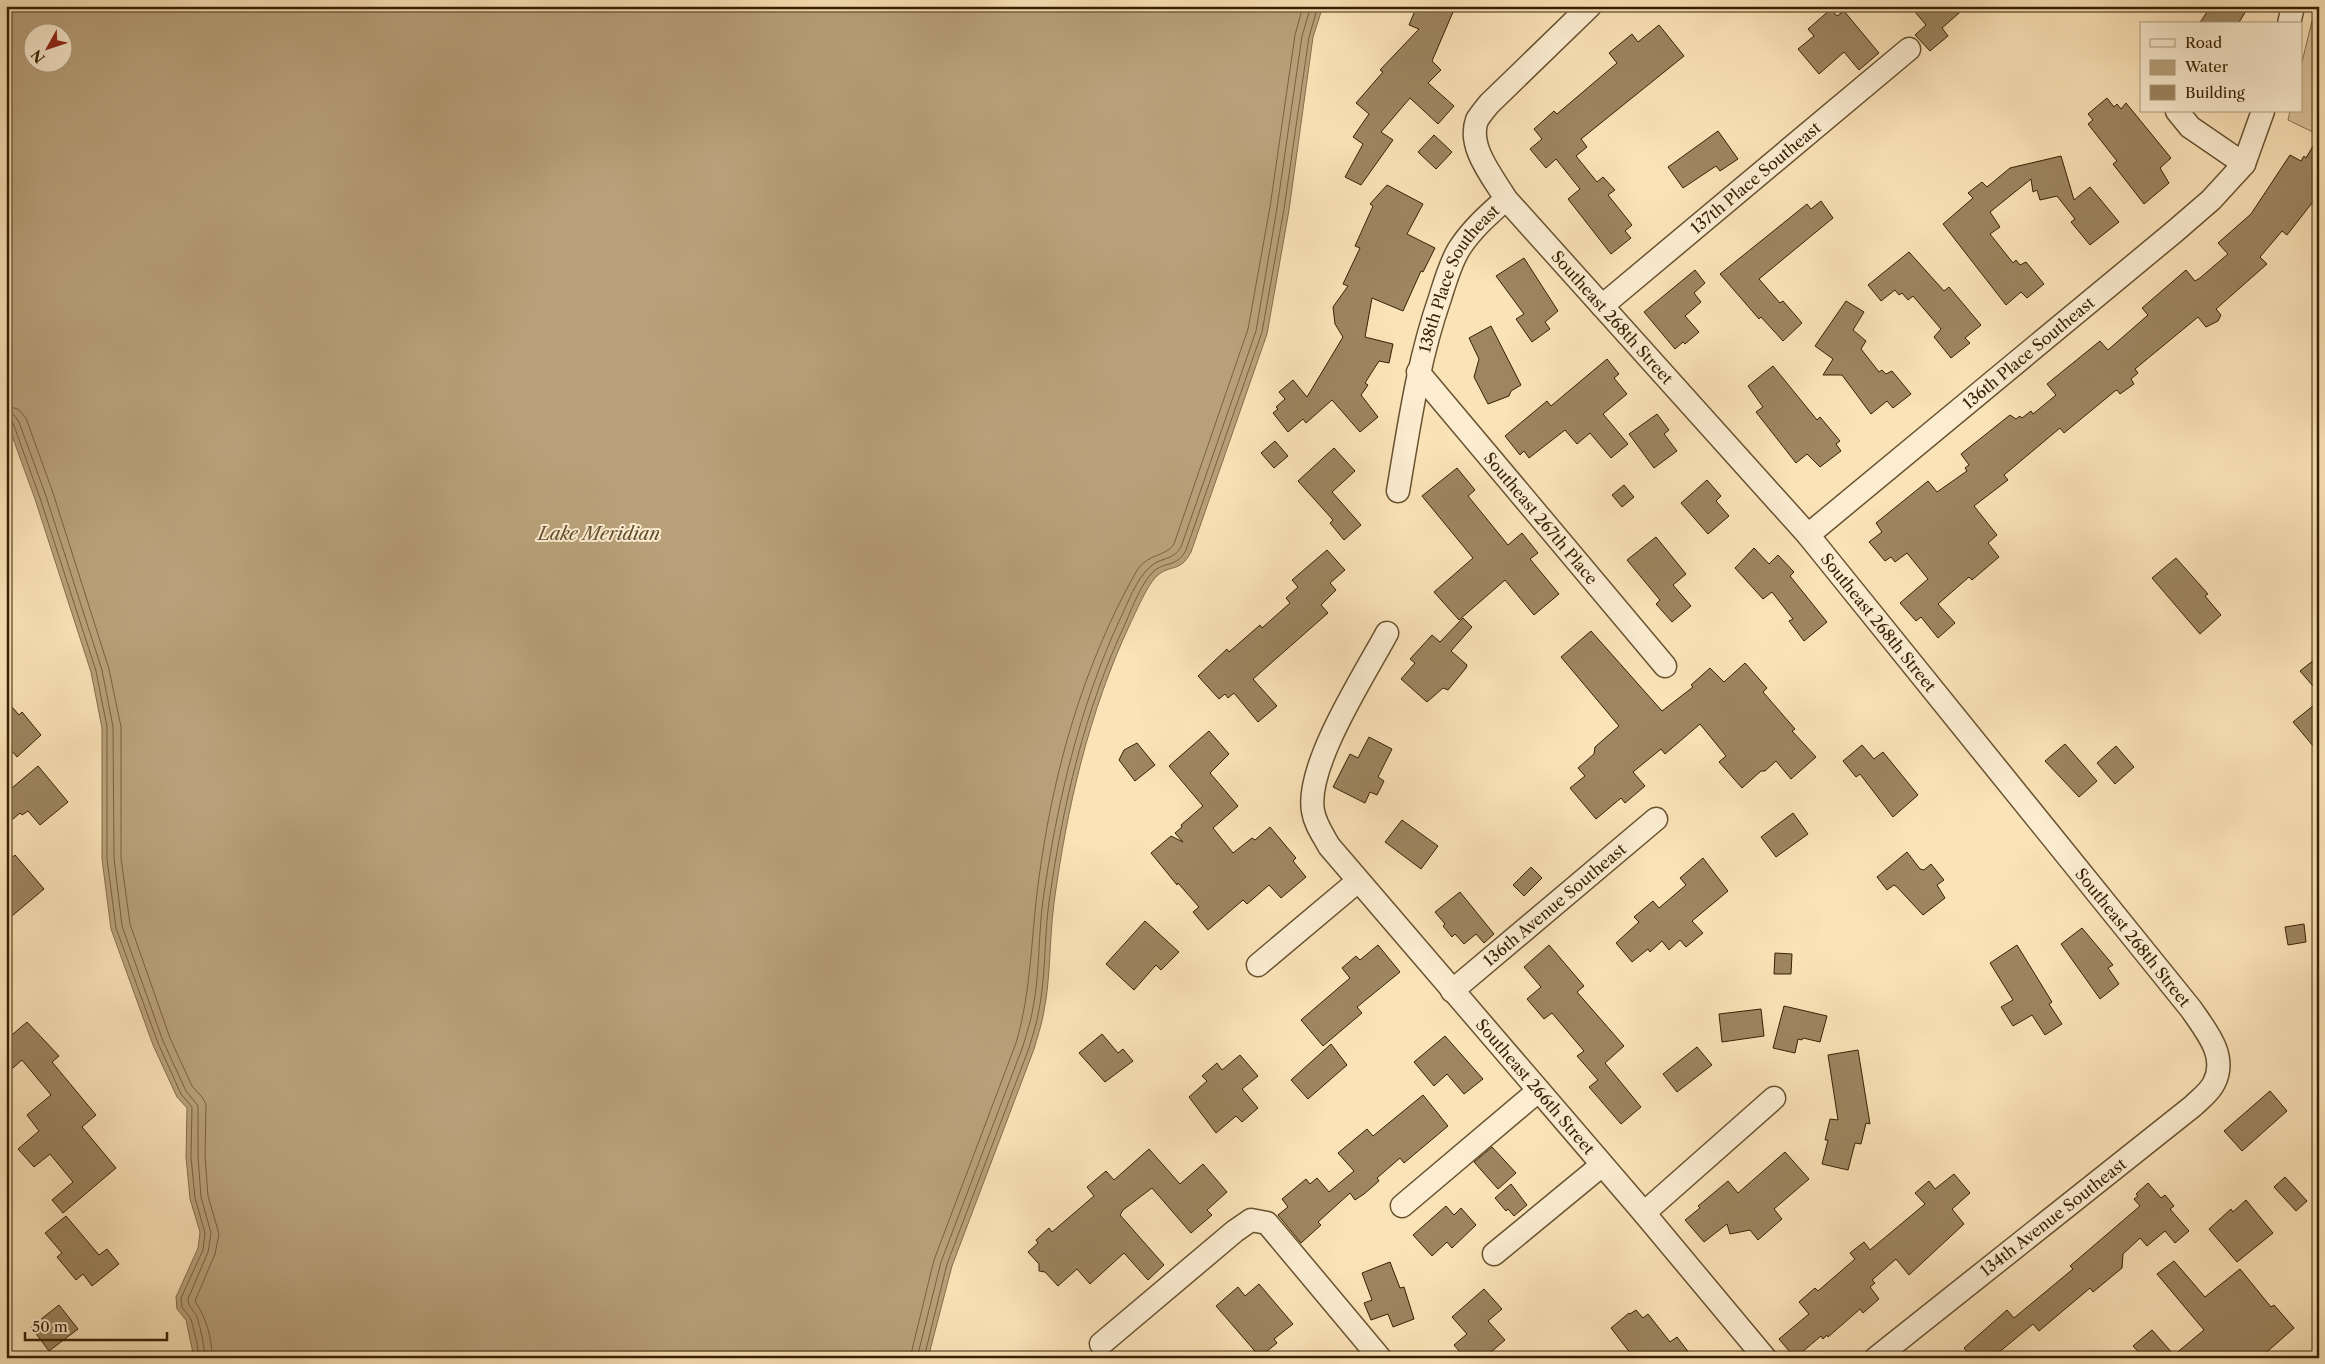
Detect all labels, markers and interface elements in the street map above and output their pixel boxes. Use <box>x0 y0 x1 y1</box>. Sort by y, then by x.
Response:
north arrow <box>22 22 72 72</box>
legend <box>2140 22 2302 112</box>
text: Road <box>2185 33 2222 52</box>
text: N <box>27 46 49 67</box>
text: Water <box>2184 57 2229 76</box>
text: Building <box>2185 83 2245 102</box>
street label: 137th Place Southeast <box>1686 117 1825 238</box>
street label: 138th Place Southeast <box>1414 200 1504 355</box>
street label: Southeast 268th Street <box>1547 246 1678 388</box>
street label: 136th Place Southeast <box>1958 292 2099 413</box>
street label: Southeast 267th Place <box>1480 448 1602 588</box>
water label: Lake Meridian <box>536 523 660 545</box>
street label: Southeast 268th Street <box>1817 549 1941 696</box>
street label: 136th Avenue Southeast <box>1479 839 1630 970</box>
street label: Southeast 268th Street <box>2071 864 2195 1011</box>
street label: Southeast 266th Street <box>1472 1015 1599 1159</box>
street label: 134th Avenue Southeast <box>1976 1153 2130 1280</box>
scale bar <box>25 1309 168 1341</box>
text: 50 m <box>32 1317 68 1336</box>

